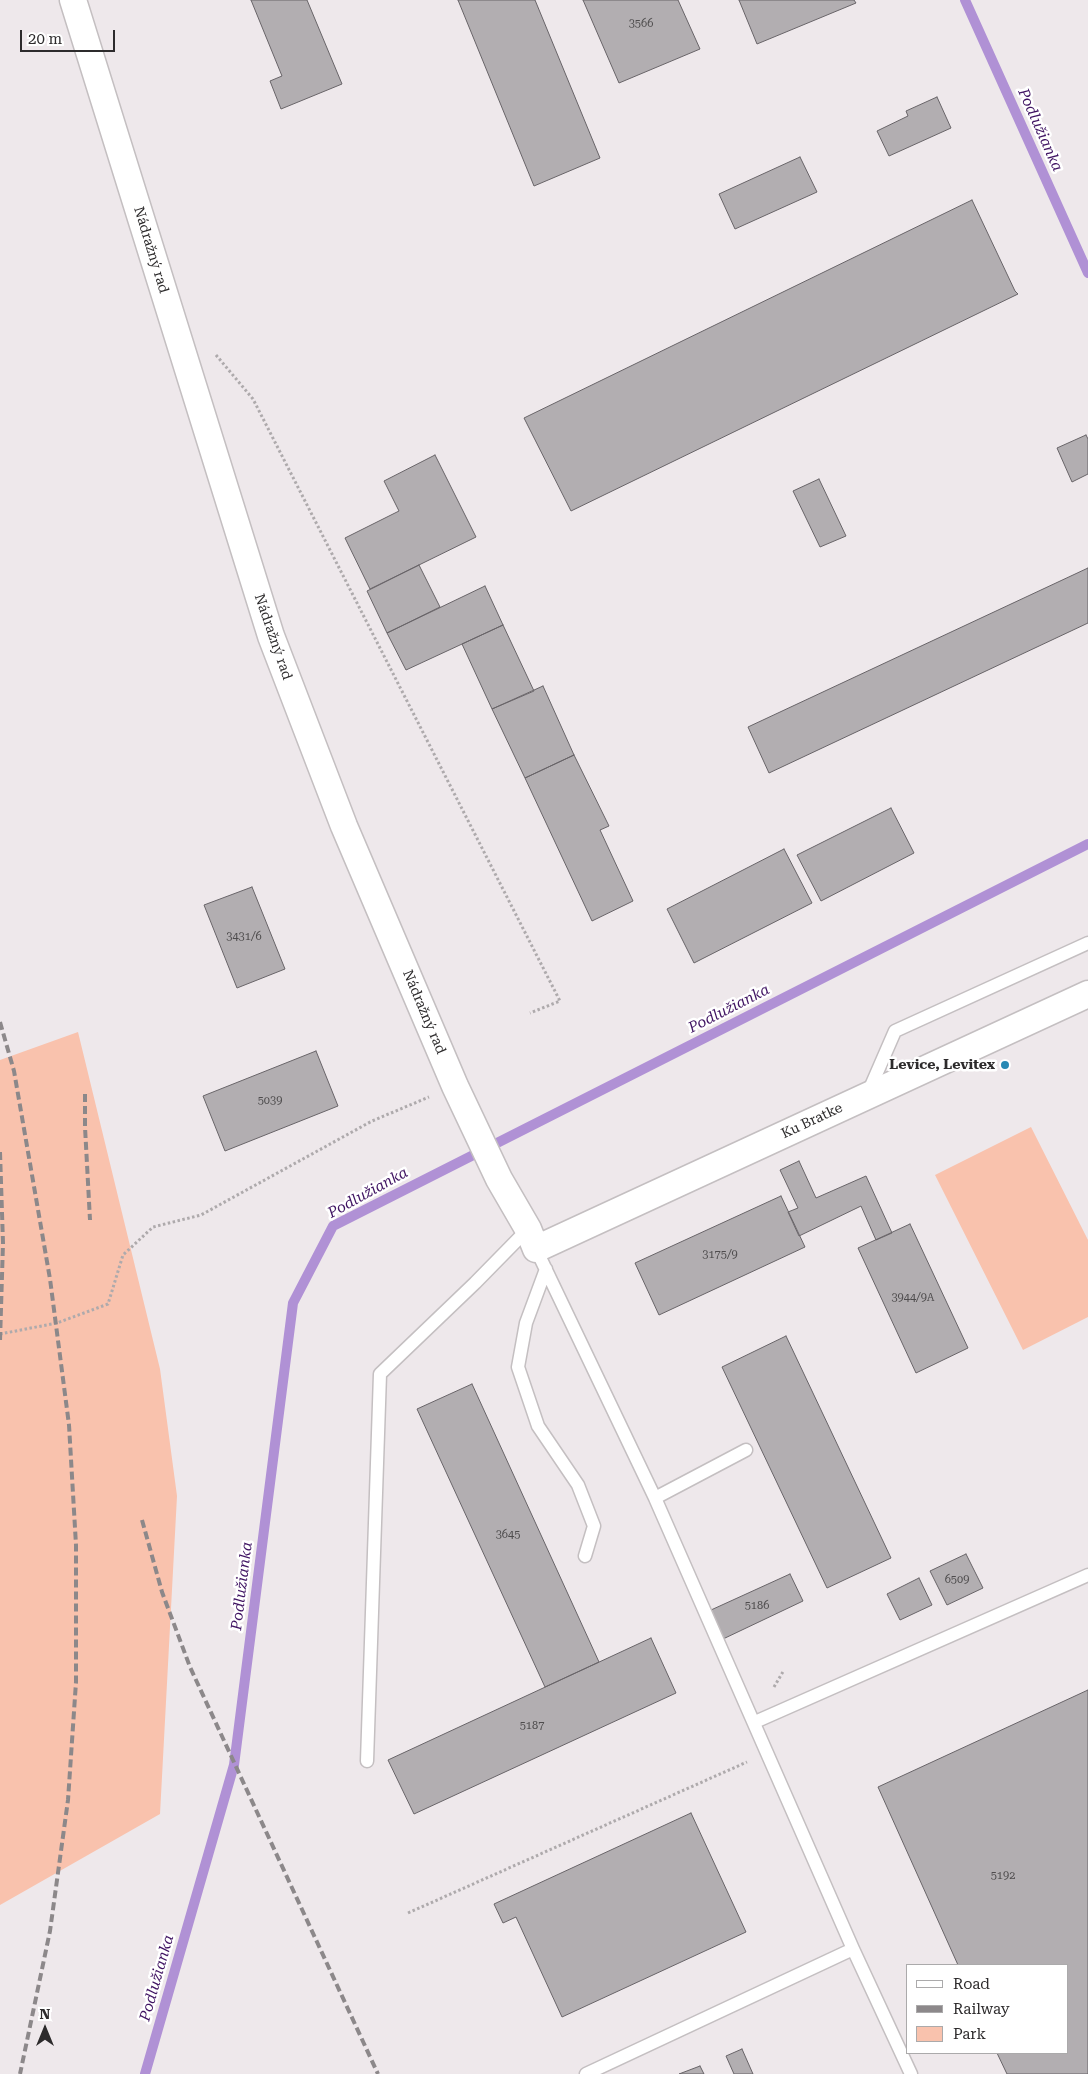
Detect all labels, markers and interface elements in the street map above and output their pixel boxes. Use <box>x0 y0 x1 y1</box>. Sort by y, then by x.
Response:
house number: 3566 <box>629 17 653 31</box>
scale bar <box>22 20 118 52</box>
text: 20 m <box>28 30 62 48</box>
water label: Podlužianka <box>1014 86 1066 174</box>
street label: Nádražný rad <box>130 205 172 295</box>
street label: Nádražný rad <box>250 592 296 682</box>
house number: 3431/6 <box>226 930 262 944</box>
street label: Nádražný rad <box>399 967 449 1057</box>
water label: Podlužianka <box>685 981 773 1037</box>
place label: Levice, Levitex <box>889 1057 995 1073</box>
marker: Levice, Levitex <box>999 1059 1011 1071</box>
house number: 5039 <box>258 1094 282 1108</box>
street label: Ku Bratke <box>779 1099 845 1143</box>
water label: Podlužianka <box>325 1164 411 1222</box>
house number: 3175/9 <box>702 1248 738 1262</box>
house number: 3944/9A <box>891 1291 935 1305</box>
house number: 3645 <box>496 1528 520 1542</box>
water label: Podlužianka <box>228 1541 256 1631</box>
house number: 6509 <box>945 1573 969 1587</box>
house number: 5186 <box>745 1599 769 1613</box>
house number: 5187 <box>520 1719 544 1733</box>
house number: 5192 <box>991 1869 1015 1883</box>
water label: Podlužianka <box>136 1933 178 2023</box>
legend <box>906 1964 1068 2054</box>
text: Road <box>953 1975 990 1993</box>
text: Railway <box>953 2000 1010 2018</box>
north arrow <box>20 2004 70 2054</box>
text: N <box>40 2006 50 2022</box>
text: Park <box>953 2025 986 2043</box>

